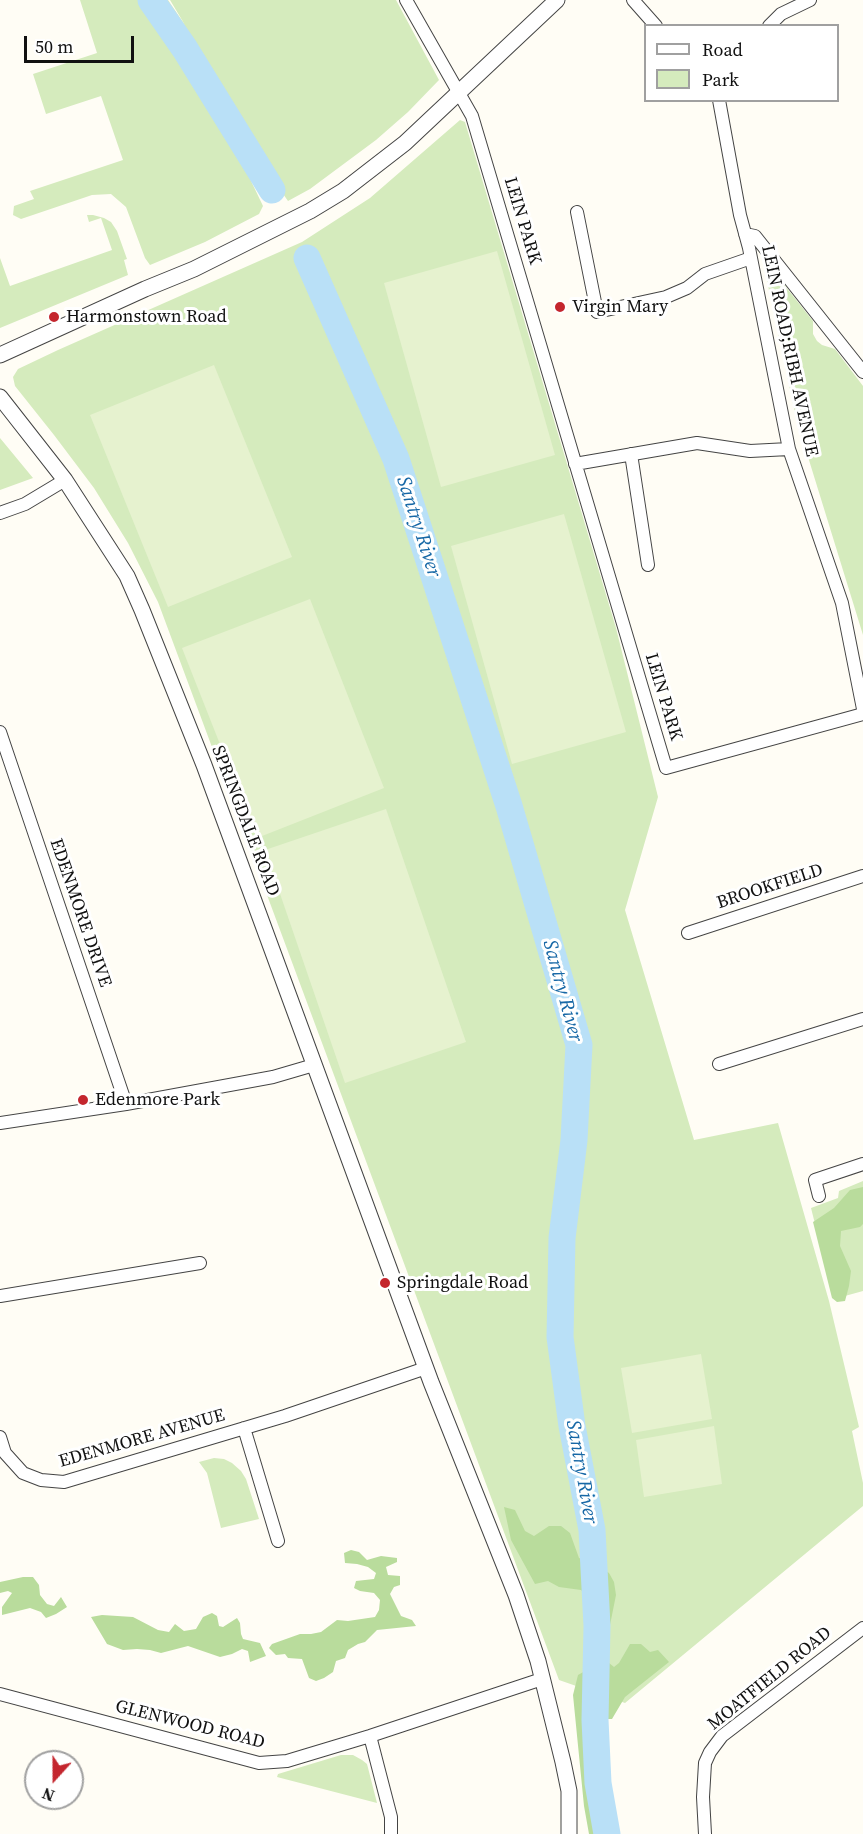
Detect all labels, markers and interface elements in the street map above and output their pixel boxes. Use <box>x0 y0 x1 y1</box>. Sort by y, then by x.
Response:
scale bar <box>27 24 136 62</box>
legend <box>644 24 839 102</box>
text: 50 m <box>35 34 73 59</box>
text: Road <box>702 37 743 62</box>
text: Park <box>702 67 739 92</box>
street label: LEIN PARK <box>498 175 546 267</box>
street label: LEIN ROAD;RIBH AVENUE <box>756 243 822 459</box>
place label: Virgin Mary <box>572 296 668 318</box>
marker: Virgin Mary <box>553 300 567 314</box>
place label: Harmonstown Road <box>66 306 227 328</box>
marker: Harmonstown Road <box>47 310 61 324</box>
water label: Santry River <box>390 473 446 581</box>
street label: LEIN PARK <box>639 651 687 743</box>
street label: SPRINGDALE ROAD <box>206 743 284 899</box>
street label: EDENMORE DRIVE <box>44 836 116 990</box>
street label: BROOKFIELD <box>714 860 826 914</box>
water label: Santry River <box>537 937 587 1045</box>
place label: Edenmore Park <box>95 1089 220 1111</box>
marker: Edenmore Park <box>76 1093 90 1107</box>
place label: Springdale Road <box>397 1272 528 1294</box>
marker: Springdale Road <box>378 1276 392 1290</box>
street label: EDENMORE AVENUE <box>57 1405 227 1473</box>
water label: Santry River <box>560 1418 602 1526</box>
street label: MOATFIELD ROAD <box>704 1623 836 1735</box>
street label: GLENWOOD ROAD <box>113 1696 267 1754</box>
north arrow <box>24 1750 84 1810</box>
text: N <box>39 1783 58 1807</box>

